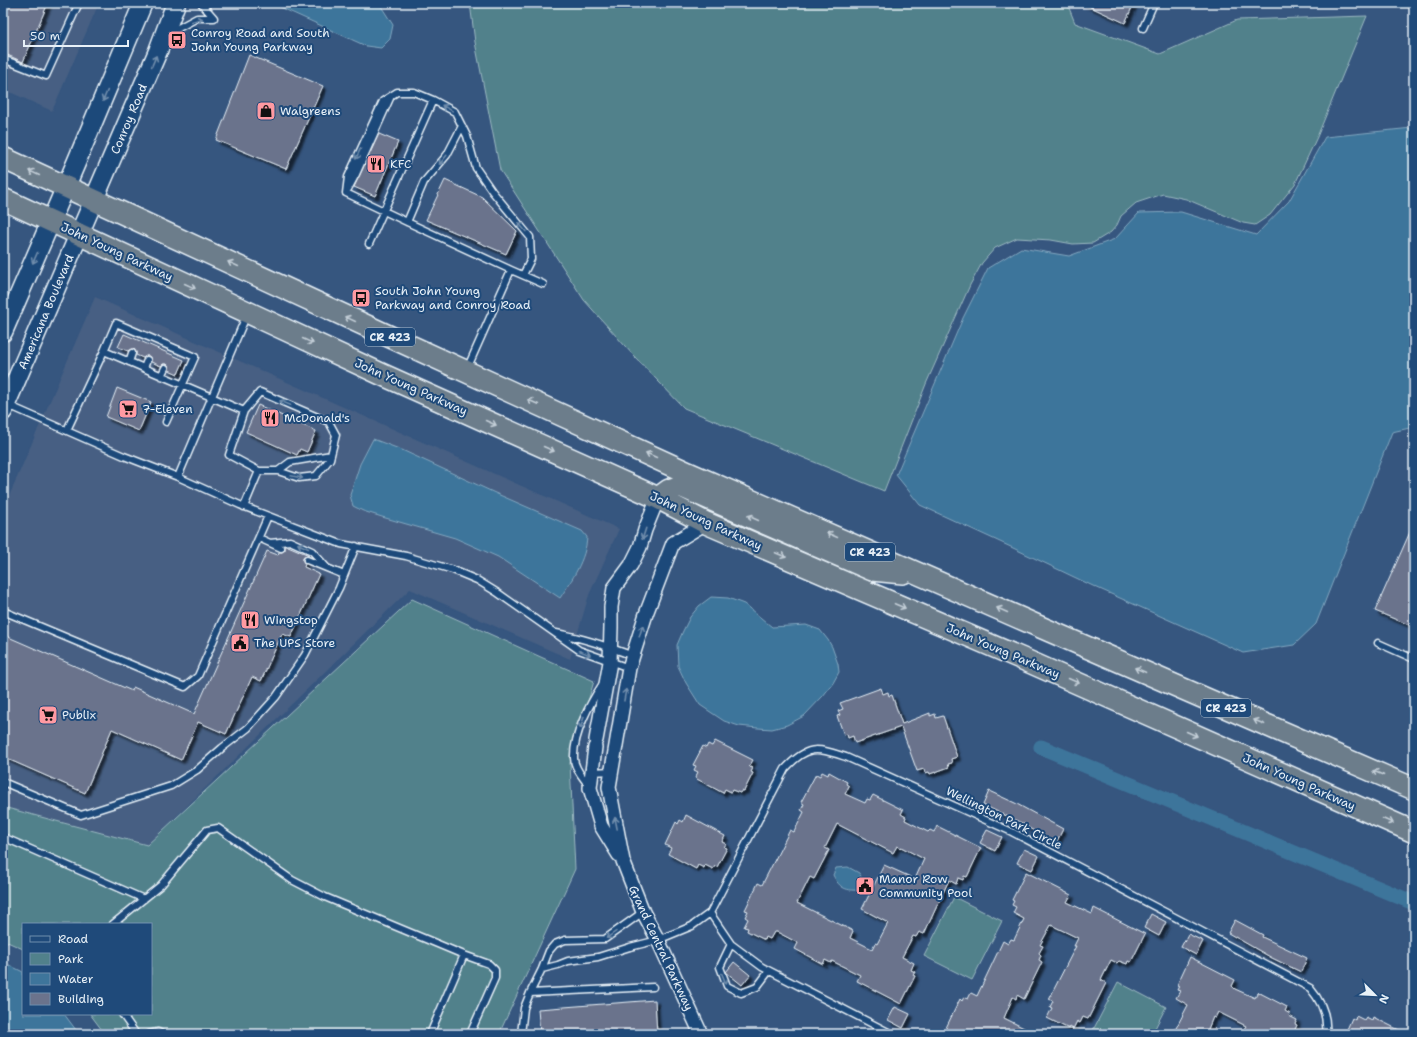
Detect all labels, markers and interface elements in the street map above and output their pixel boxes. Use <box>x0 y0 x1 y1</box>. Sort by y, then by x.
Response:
one-way arrow <box>190 16 203 23</box>
scale bar <box>24 22 128 48</box>
place label: Conroy Road and South John Young Parkway <box>191 25 330 55</box>
text: 50 m <box>30 28 60 44</box>
bus stop icon: Conroy Road and South John Young Parkway <box>166 29 188 51</box>
one-way arrow <box>151 56 158 68</box>
street label: Conroy Road <box>107 81 151 157</box>
one-way arrow <box>100 89 108 101</box>
shop icon: Walgreens <box>255 100 277 122</box>
place label: Walgreens <box>280 103 341 119</box>
one-way arrow <box>442 103 454 111</box>
one-way arrow <box>354 148 361 160</box>
restaurant icon: KFC <box>365 153 387 175</box>
one-way arrow <box>439 154 447 165</box>
place label: KFC <box>390 156 411 172</box>
one-way arrow <box>29 169 41 176</box>
street label: John Young Parkway <box>58 219 176 285</box>
one-way arrow <box>518 222 527 233</box>
one-way arrow <box>31 251 39 263</box>
street label: Americana Boulevard <box>14 252 78 372</box>
one-way arrow <box>227 260 239 267</box>
one-way arrow <box>184 283 196 290</box>
place label: South John Young Parkway and Conroy Road <box>375 283 531 313</box>
bus stop icon: South John Young Parkway and Conroy Road <box>350 287 372 309</box>
one-way arrow <box>345 315 357 322</box>
road number: CR 423 <box>365 328 415 346</box>
one-way arrow <box>302 338 314 345</box>
street label: John Young Parkway <box>352 355 470 419</box>
supermarket icon: 7-Eleven <box>117 398 139 420</box>
one-way arrow <box>527 398 539 405</box>
one-way arrow <box>279 399 291 406</box>
place label: 7-Eleven <box>142 401 193 417</box>
restaurant icon: McDonald's <box>259 407 281 429</box>
place label: McDonald's <box>284 410 350 426</box>
one-way arrow <box>484 420 496 427</box>
one-way arrow <box>543 446 555 453</box>
one-way arrow <box>645 451 657 459</box>
one-way arrow <box>290 473 303 481</box>
street label: John Young Parkway <box>647 488 765 554</box>
one-way arrow <box>747 514 759 521</box>
one-way arrow <box>640 528 647 541</box>
one-way arrow <box>826 531 838 538</box>
one-way arrow <box>297 542 309 549</box>
road number: CR 423 <box>845 543 895 561</box>
one-way arrow <box>774 552 786 559</box>
one-way arrow <box>894 603 906 611</box>
one-way arrow <box>996 606 1008 614</box>
restaurant icon: Wingstop <box>239 609 261 631</box>
place label: Wingstop <box>264 612 318 628</box>
street label: John Young Parkway <box>944 620 1062 682</box>
one-way arrow <box>638 625 645 638</box>
public building icon: The UPS Store <box>229 632 251 654</box>
place label: The UPS Store <box>254 635 336 651</box>
one-way arrow <box>579 649 591 657</box>
one-way arrow <box>1134 666 1146 673</box>
one-way arrow <box>1067 678 1079 686</box>
one-way arrow <box>621 689 629 702</box>
road number: CR 423 <box>1201 699 1251 717</box>
supermarket icon: Publix <box>37 704 59 726</box>
place label: Publix <box>62 707 96 723</box>
one-way arrow <box>578 717 585 730</box>
one-way arrow <box>1253 718 1265 725</box>
one-way arrow <box>1186 731 1198 738</box>
street label: John Young Parkway <box>1240 750 1358 814</box>
one-way arrow <box>1373 769 1385 777</box>
street label: Wellington Park Circle <box>943 783 1065 853</box>
one-way arrow <box>612 817 620 830</box>
one-way arrow <box>1382 818 1394 825</box>
place label: Manor Row Community Pool <box>879 871 972 901</box>
public building icon: Manor Row Community Pool <box>854 875 876 897</box>
street label: Grand Central Parkway <box>625 883 697 1013</box>
legend <box>22 923 152 1015</box>
text: Road <box>58 931 89 947</box>
one-way arrow <box>606 931 617 939</box>
text: Park <box>58 951 84 967</box>
text: Water <box>58 971 94 987</box>
one-way arrow <box>721 973 729 985</box>
north arrow <box>1355 975 1395 1015</box>
text: Building <box>58 991 104 1007</box>
text: N <box>1375 992 1392 1006</box>

